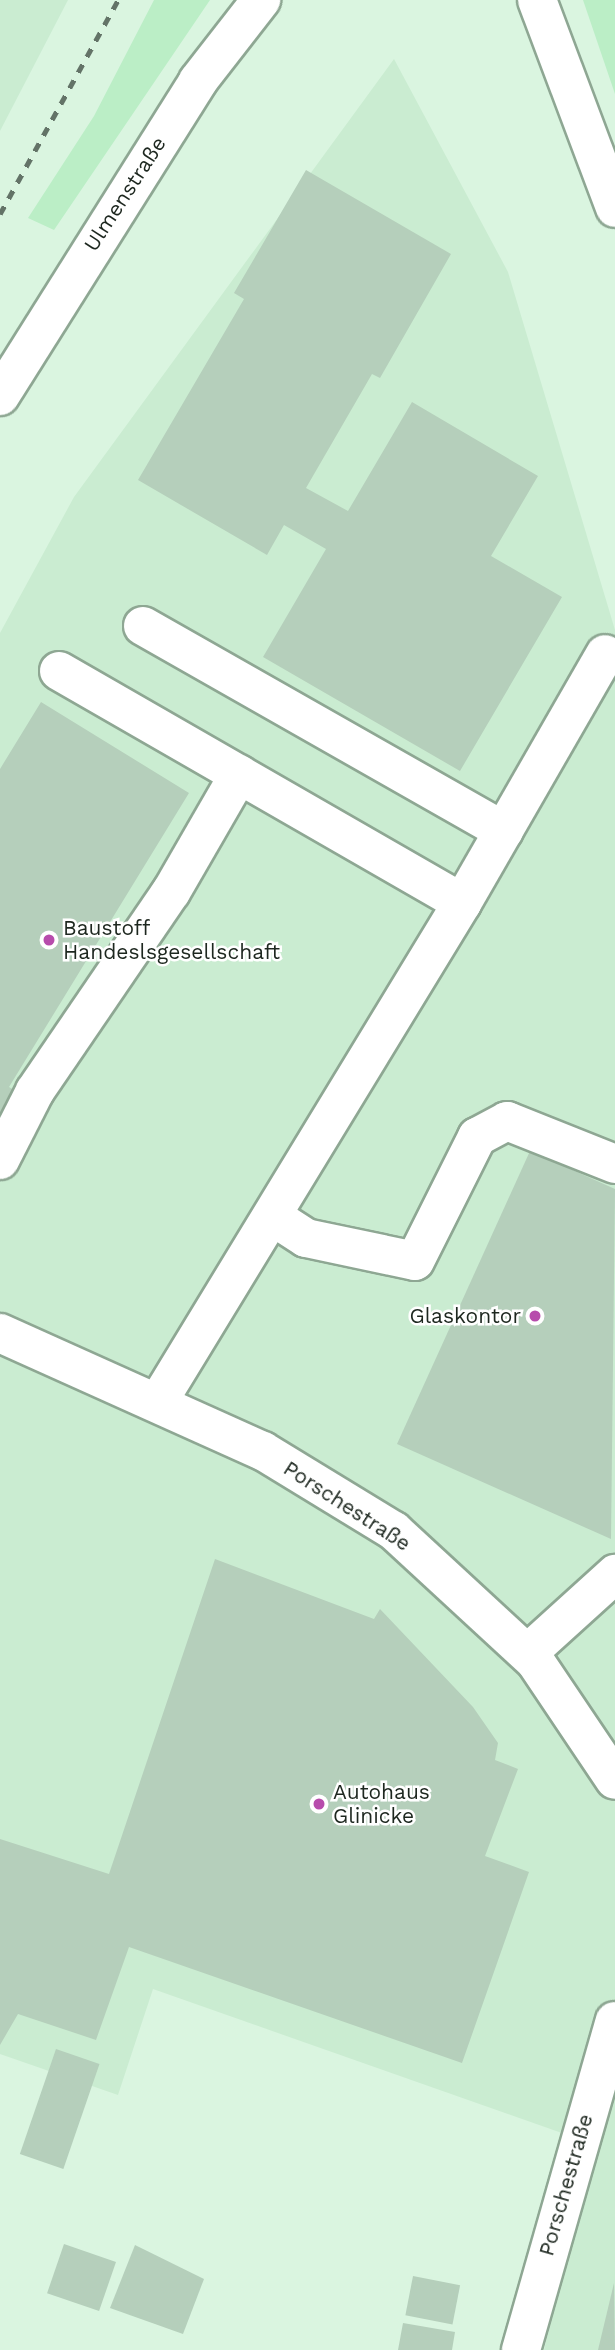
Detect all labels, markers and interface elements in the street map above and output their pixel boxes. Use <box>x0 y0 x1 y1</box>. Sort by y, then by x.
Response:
street label: Ulmenstraße <box>79 132 171 256</box>
place label: Baustoff Handeslsgesellschaft <box>63 915 280 965</box>
marker: Baustoff Handeslsgesellschaft <box>41 932 57 948</box>
place label: Glaskontor <box>409 1303 521 1329</box>
marker: Glaskontor <box>527 1308 543 1324</box>
street label: Porschestraße <box>279 1456 415 1556</box>
place label: Autohaus Glinicke <box>333 1779 430 1829</box>
marker: Autohaus Glinicke <box>311 1796 327 1812</box>
street label: Porschestraße <box>534 2111 598 2259</box>

